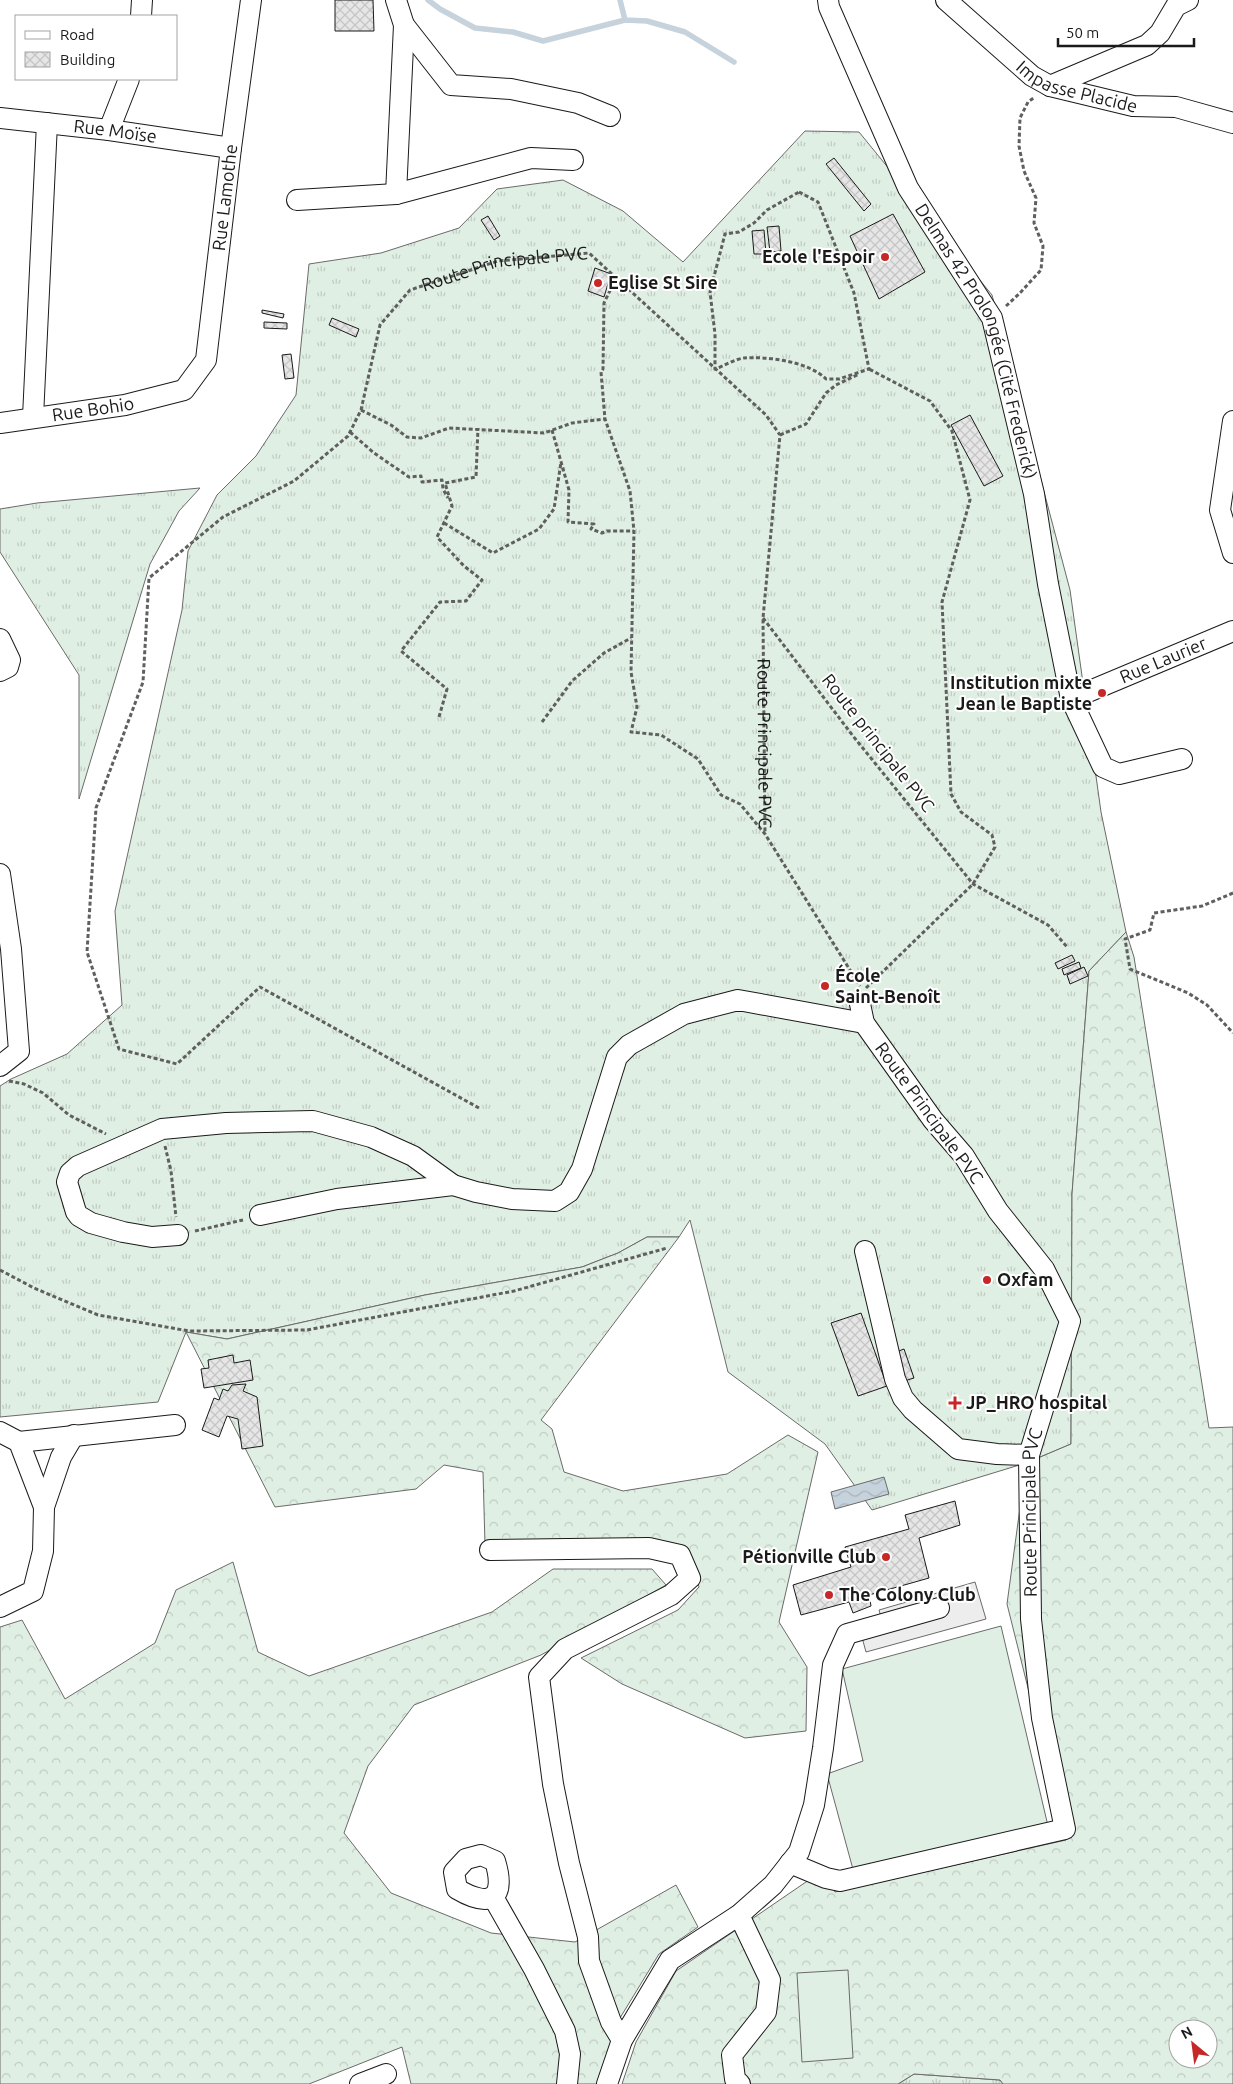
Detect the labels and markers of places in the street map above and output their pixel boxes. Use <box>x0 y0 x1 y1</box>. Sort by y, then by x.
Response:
place label: Ecole l'Espoir <box>762 246 876 266</box>
marker: Ecole l'Espoir <box>879 251 891 263</box>
place label: Eglise St Sire <box>608 272 718 292</box>
marker: Eglise St Sire <box>592 277 604 289</box>
place label: Institution mixte Jean le Baptiste <box>950 672 1092 713</box>
marker: Institution mixte Jean le Baptiste <box>1096 687 1108 699</box>
place label: École Saint-Benoît <box>835 964 941 1006</box>
marker: École Saint-Benoît <box>819 980 831 992</box>
place label: Oxfam <box>997 1269 1054 1289</box>
marker: Oxfam <box>981 1274 993 1286</box>
place label: JP_HRO hospital <box>966 1392 1108 1412</box>
marker: JP_HRO hospital <box>948 1396 962 1410</box>
place label: Pétionville Club <box>742 1546 876 1566</box>
marker: Pétionville Club <box>880 1551 892 1563</box>
place label: The Colony Club <box>839 1584 976 1604</box>
marker: The Colony Club <box>823 1589 835 1601</box>

